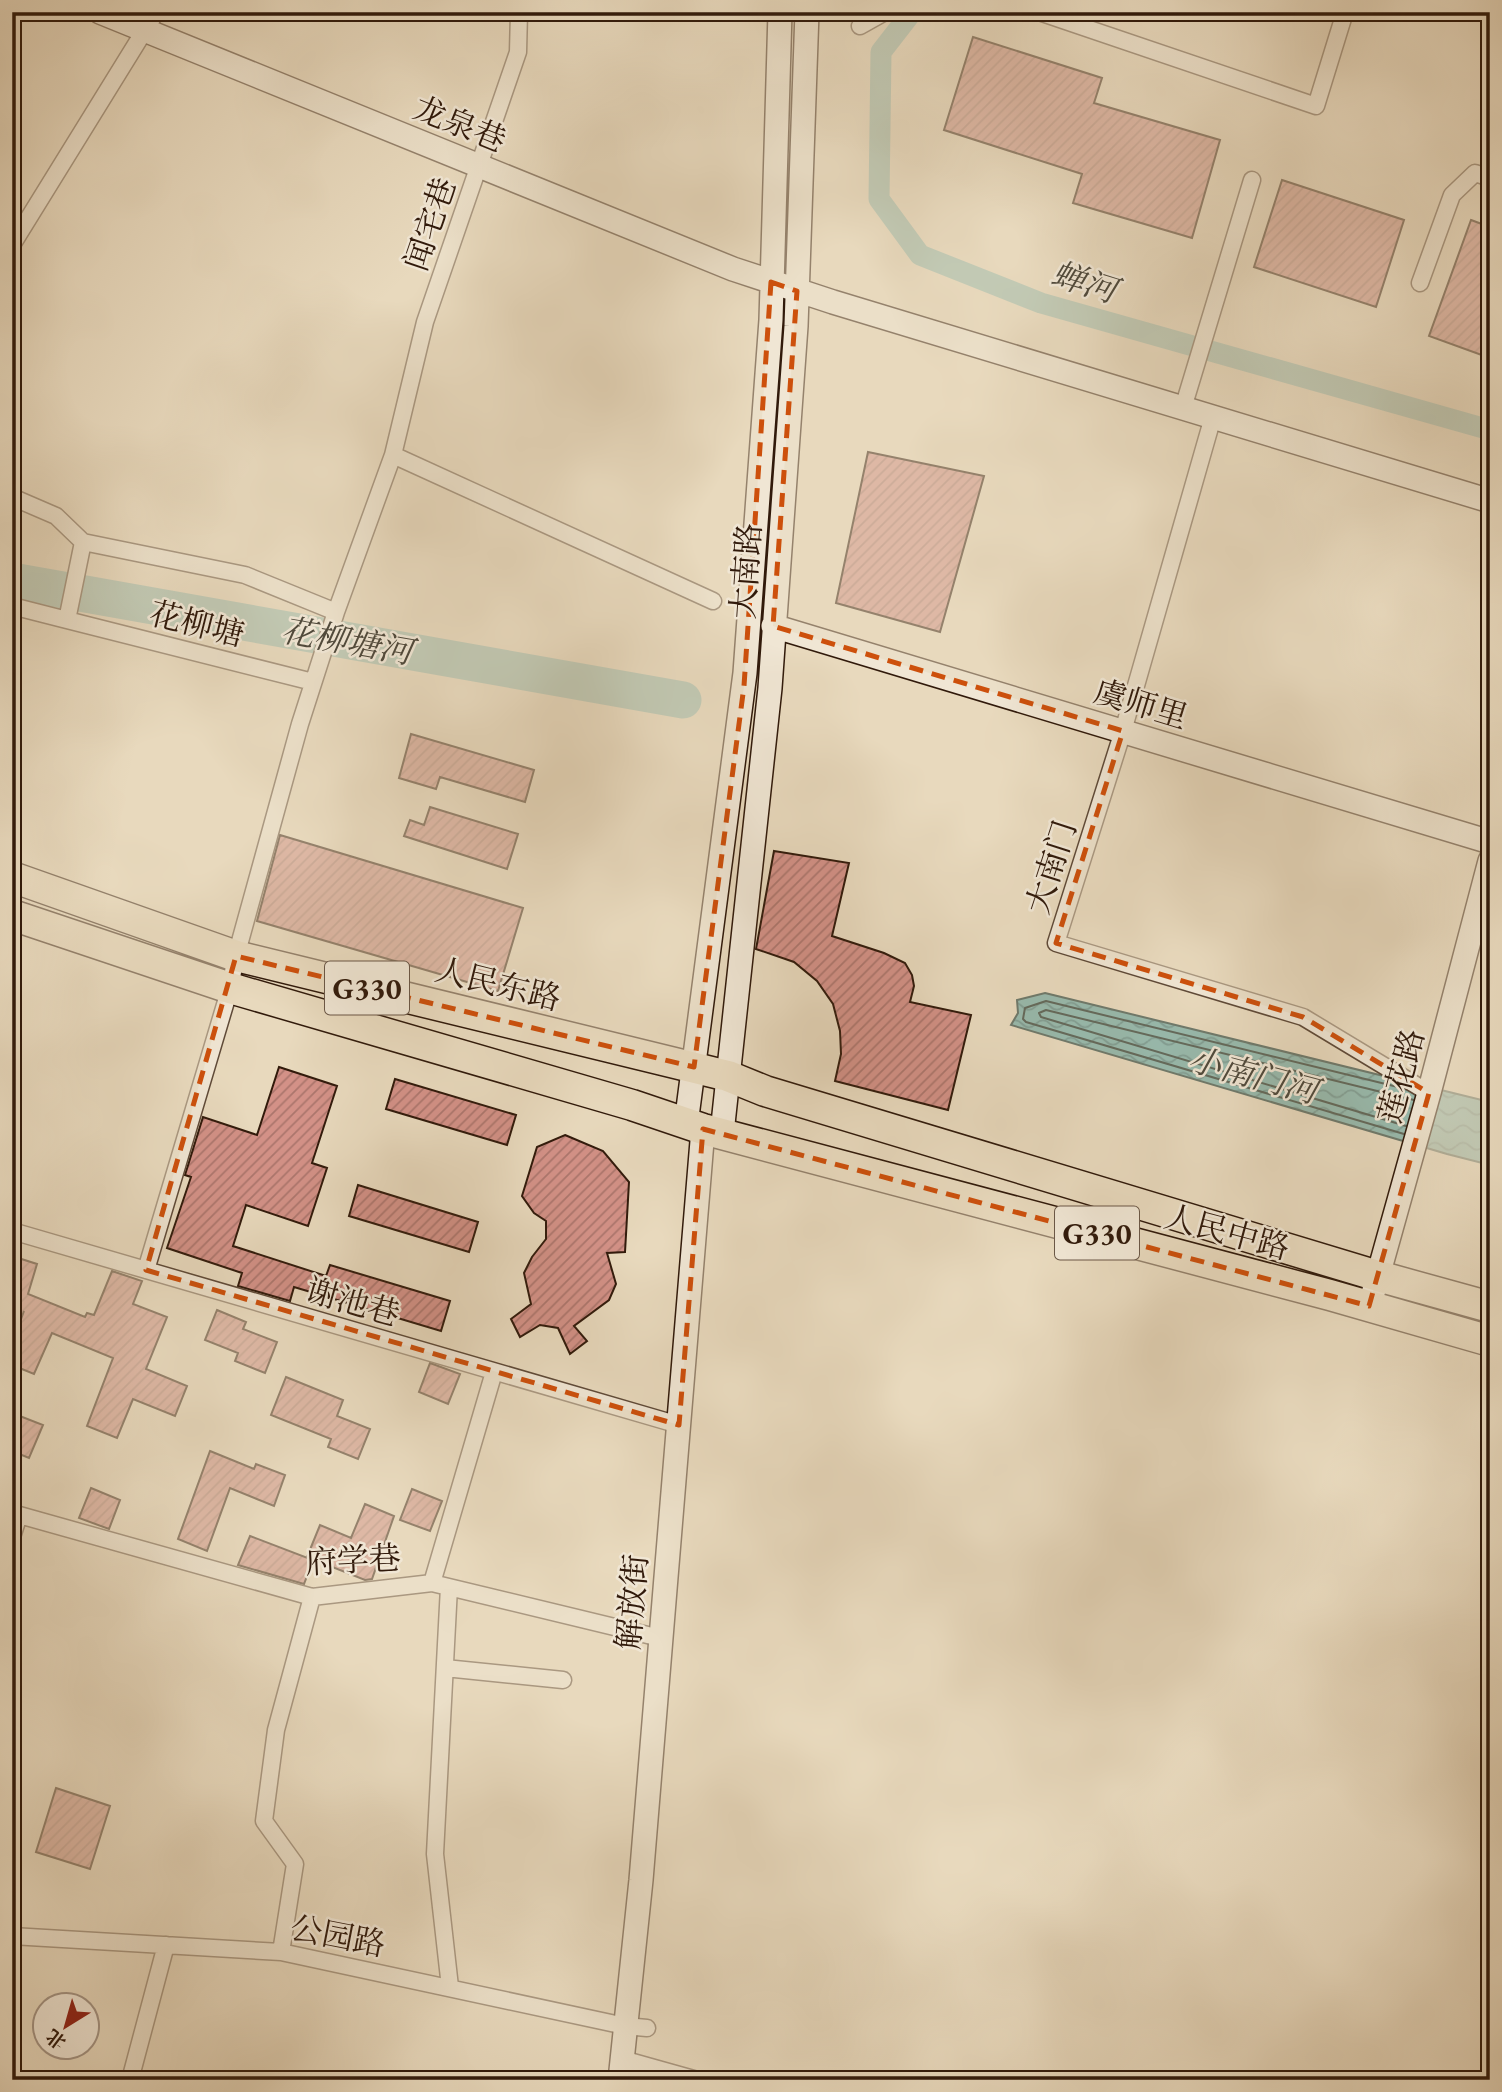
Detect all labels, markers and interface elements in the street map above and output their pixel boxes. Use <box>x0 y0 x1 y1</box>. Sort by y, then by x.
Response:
street label: 龙泉巷 <box>408 87 512 161</box>
street label: 闻宅巷 <box>395 172 465 276</box>
water label: 蝉河 <box>1046 252 1127 314</box>
street label: 大南路 <box>722 522 770 620</box>
street label: 花柳塘 <box>145 592 249 656</box>
water label: 花柳塘河 <box>278 608 421 675</box>
street label: 虞师里 <box>1089 670 1193 738</box>
street label: 大南门 <box>1016 815 1086 919</box>
street label: 人民东路 <box>431 948 565 1020</box>
road number: G330 <box>325 962 409 1014</box>
street label: 莲花路 <box>1368 1024 1434 1128</box>
water label: 小南门河 <box>1184 1037 1327 1114</box>
street label: 人民中路 <box>1160 1195 1294 1269</box>
road number: G330 <box>1055 1206 1139 1260</box>
street label: 谢池巷 <box>301 1269 405 1335</box>
street label: 府学巷 <box>304 1537 402 1583</box>
street label: 解放街 <box>607 1552 657 1652</box>
street label: 公园路 <box>287 1906 389 1966</box>
north arrow <box>32 1990 102 2060</box>
text: 北 <box>41 2023 71 2055</box>

